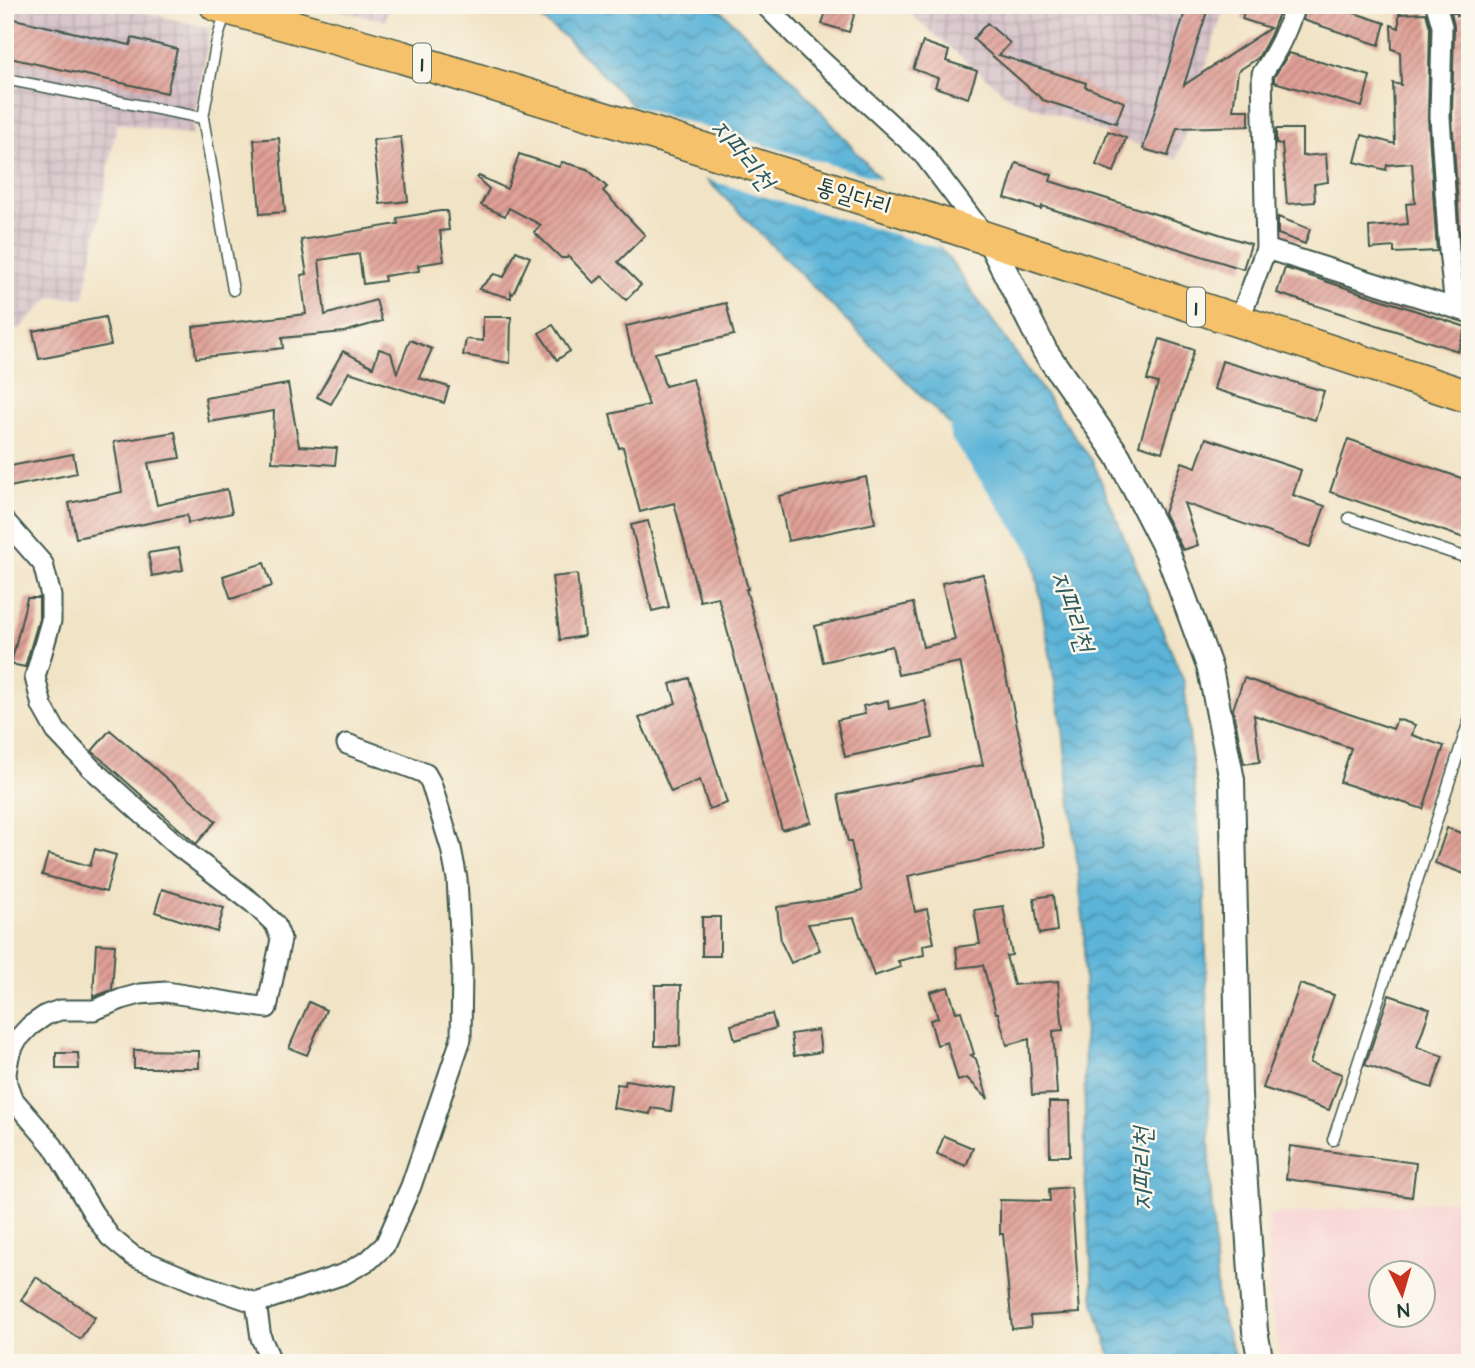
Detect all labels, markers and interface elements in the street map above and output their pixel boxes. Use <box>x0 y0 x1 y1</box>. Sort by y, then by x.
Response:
road number: 1 <box>413 44 431 82</box>
water label: 지파리천 <box>702 111 785 201</box>
street label: 통일다리 <box>812 169 896 225</box>
road number: 1 <box>1187 288 1205 326</box>
water label: 지파리천 <box>1041 566 1104 660</box>
water label: 지파리천 <box>1125 1124 1161 1211</box>
north arrow <box>1366 1260 1436 1330</box>
text: N <box>1396 1295 1410 1323</box>

